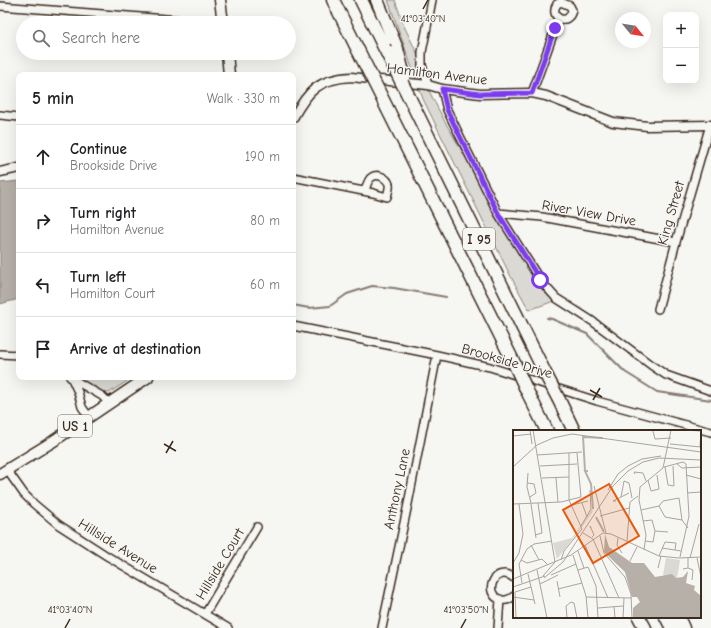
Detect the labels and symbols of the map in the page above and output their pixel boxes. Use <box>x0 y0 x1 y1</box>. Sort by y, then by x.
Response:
north arrow <box>615 12 651 48</box>
text: 41°03'40"N <box>401 13 445 25</box>
route end <box>546 19 564 37</box>
street label: Hamilton Avenue <box>386 59 488 89</box>
street label: King Street <box>654 178 689 247</box>
street label: River View Drive <box>541 196 637 230</box>
road number: I 95 <box>463 228 495 250</box>
route start <box>531 271 549 289</box>
street label: Brookside Drive <box>460 340 554 382</box>
road number: US 1 <box>58 415 92 437</box>
inset map <box>513 430 701 618</box>
street label: Anthony Lane <box>380 447 414 531</box>
street label: Hillside Avenue <box>75 515 161 577</box>
street label: Hillside Court <box>192 524 248 603</box>
text: 41°03'40"N <box>48 604 92 616</box>
text: 41°03'50"N <box>443 604 489 616</box>

